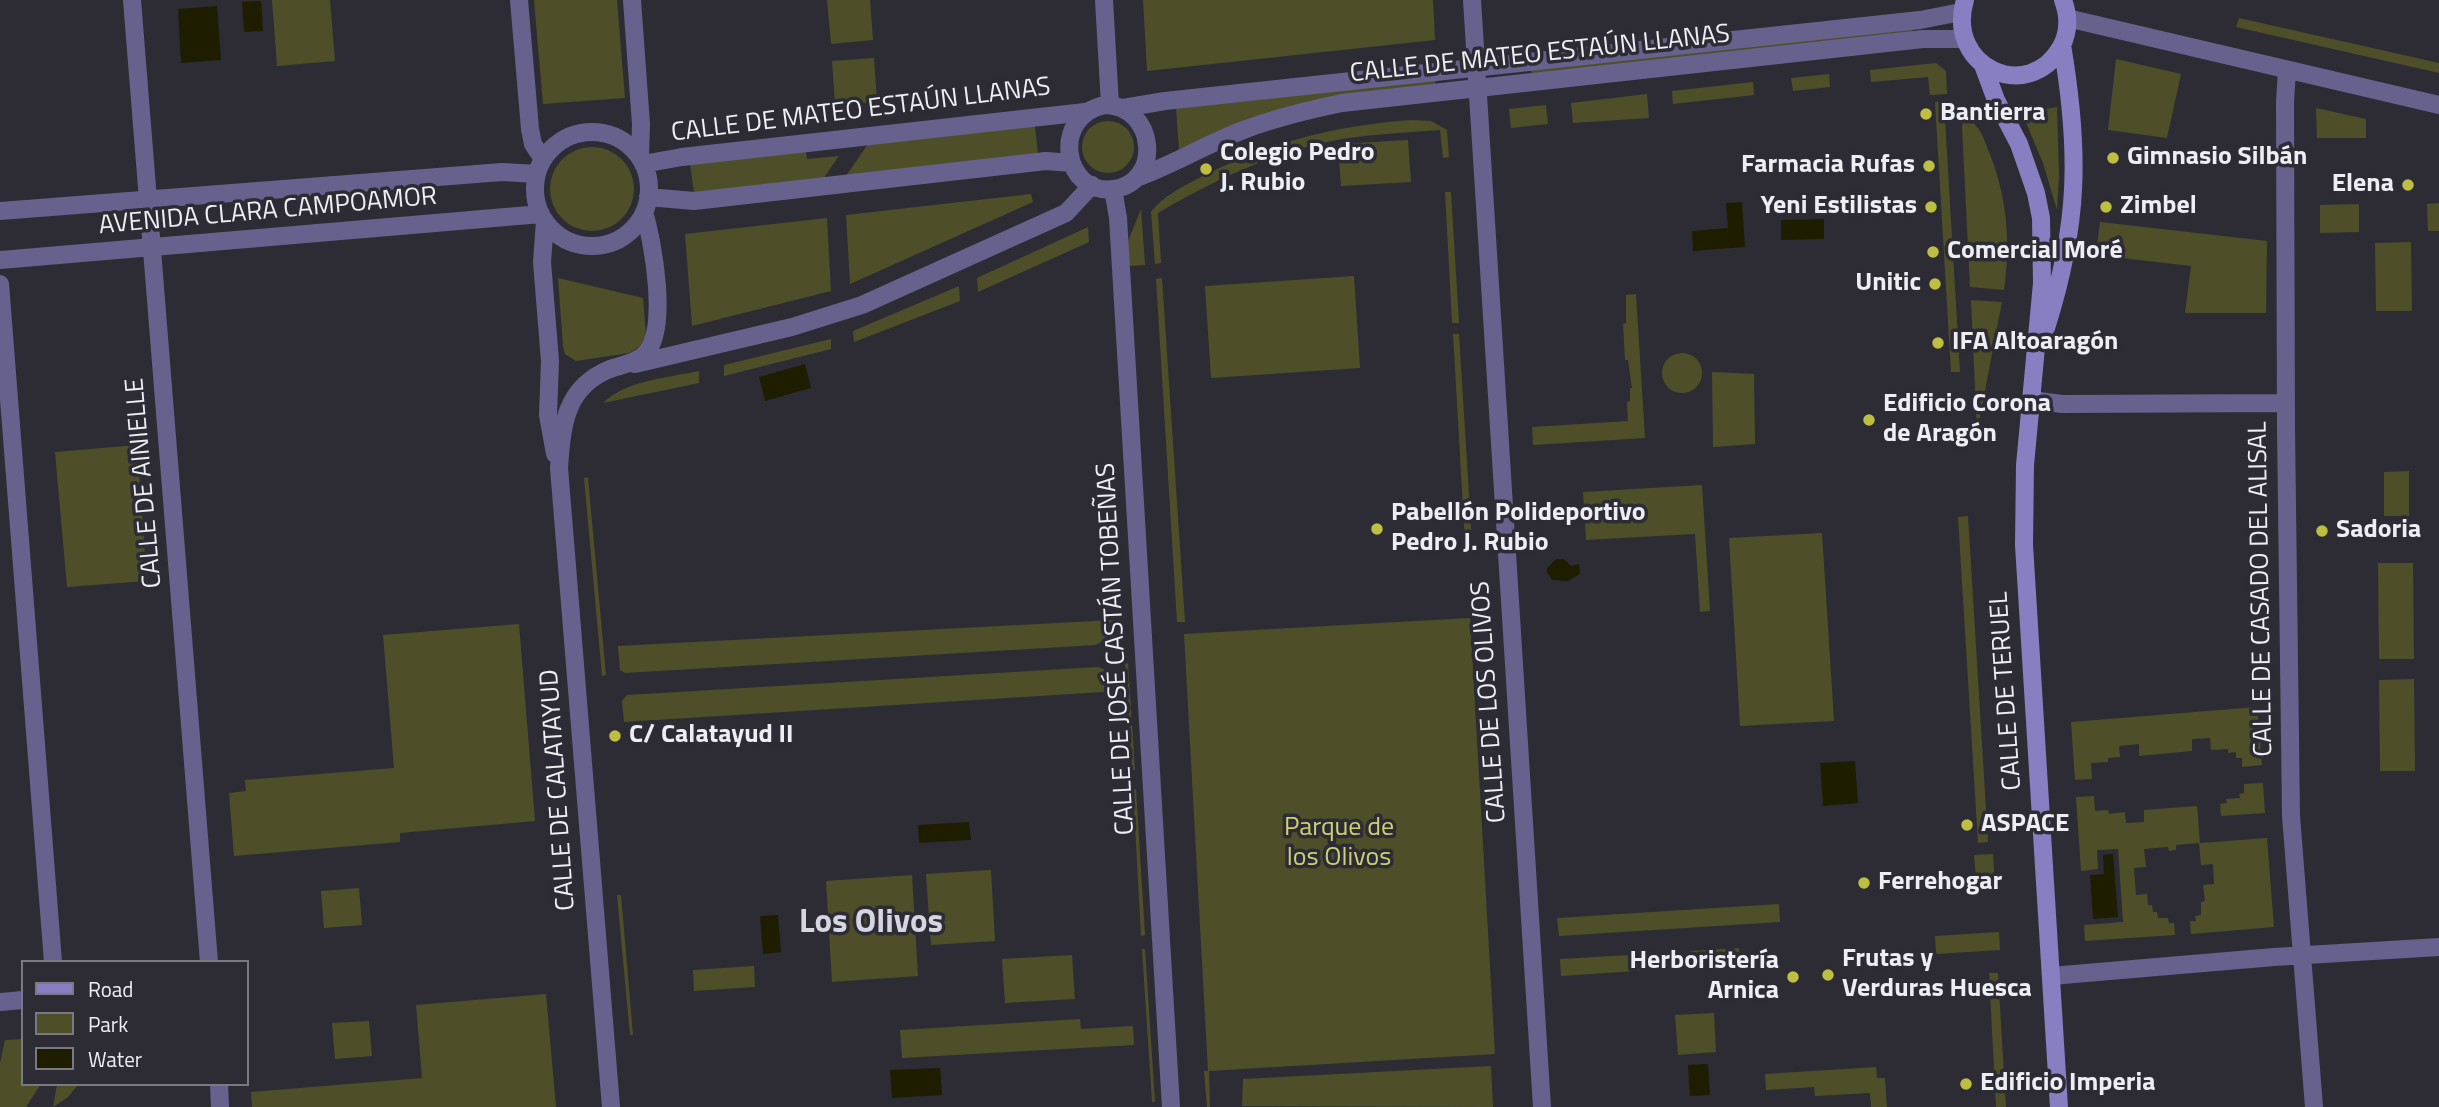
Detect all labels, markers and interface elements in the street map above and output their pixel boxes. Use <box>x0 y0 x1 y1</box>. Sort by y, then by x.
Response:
street label: CALLE DE MATEO ESTAÚN LLANAS <box>1348 20 1732 90</box>
street label: CALLE DE MATEO ESTAÚN LLANAS <box>670 72 1052 150</box>
place label: Bantierra <box>1940 98 2046 130</box>
marker: Bantierra <box>1918 106 1934 122</box>
place label: Colegio Pedro J. Rubio <box>1220 138 1375 200</box>
place label: Gimnasio Silbán <box>2127 142 2307 174</box>
place label: Farmacia Rufas <box>1741 150 1915 182</box>
marker: Gimnasio Silbán <box>2105 150 2121 166</box>
marker: Farmacia Rufas <box>1921 158 1937 174</box>
marker: Colegio Pedro J. Rubio <box>1198 161 1214 177</box>
place label: Elena <box>2332 169 2394 201</box>
marker: Elena <box>2400 177 2416 193</box>
street label: AVENIDA CLARA CAMPOAMOR <box>98 182 438 242</box>
place label: Yeni Estilistas <box>1760 191 1917 223</box>
place label: Zimbel <box>2120 191 2197 223</box>
marker: Yeni Estilistas <box>1923 199 1939 215</box>
marker: Zimbel <box>2098 199 2114 215</box>
place label: Comercial Moré <box>1947 236 2123 268</box>
marker: Comercial Moré <box>1925 244 1941 260</box>
place label: Unitic <box>1855 268 1921 300</box>
marker: Unitic <box>1927 276 1943 292</box>
place label: IFA Altoaragón <box>1952 327 2118 359</box>
marker: IFA Altoaragón <box>1930 335 1946 351</box>
street label: CALLE DE AINIELLE <box>120 377 170 589</box>
place label: Edificio Corona de Aragón <box>1883 389 2051 450</box>
marker: Edificio Corona de Aragón <box>1861 412 1877 428</box>
street label: CALLE DE CASADO DEL ALISAL <box>2243 421 2281 757</box>
street label: CALLE DE JOSÉ CASTÁN TOBEÑAS <box>1092 462 1142 836</box>
place label: Pabellón Polideportivo Pedro J. Rubio <box>1391 498 1646 560</box>
place label: Sadoria <box>2336 515 2421 547</box>
marker: Pabellón Polideportivo Pedro J. Rubio <box>1369 521 1385 537</box>
marker: Sadoria <box>2314 523 2330 539</box>
street label: CALLE DE LOS OLIVOS <box>1466 580 1514 824</box>
street label: CALLE DE TERUEL <box>1984 591 2030 791</box>
street label: CALLE DE CALATAYUD <box>535 668 583 912</box>
place label: C/ Calatayud II <box>629 720 793 752</box>
marker: C/ Calatayud II <box>607 728 623 744</box>
place label: ASPACE <box>1981 809 2069 841</box>
park label: Parque de los Olivos <box>1284 813 1394 874</box>
marker: ASPACE <box>1959 817 1975 833</box>
place label: Ferrehogar <box>1878 867 2002 899</box>
marker: Ferrehogar <box>1856 875 1872 891</box>
district label: Los Olivos <box>799 904 943 944</box>
place label: Frutas y Verduras Huesca <box>1842 944 2032 1006</box>
place label: Herboristería Arnica <box>1630 946 1779 1007</box>
legend <box>21 960 248 1086</box>
marker: Frutas y Verduras Huesca <box>1820 967 1836 983</box>
marker: Herboristería Arnica <box>1785 969 1801 985</box>
text: Road <box>88 973 133 1005</box>
text: Park <box>88 1008 128 1040</box>
text: Water <box>88 1043 142 1075</box>
place label: Edificio Imperia <box>1980 1068 2155 1100</box>
marker: Edificio Imperia <box>1958 1076 1974 1092</box>

